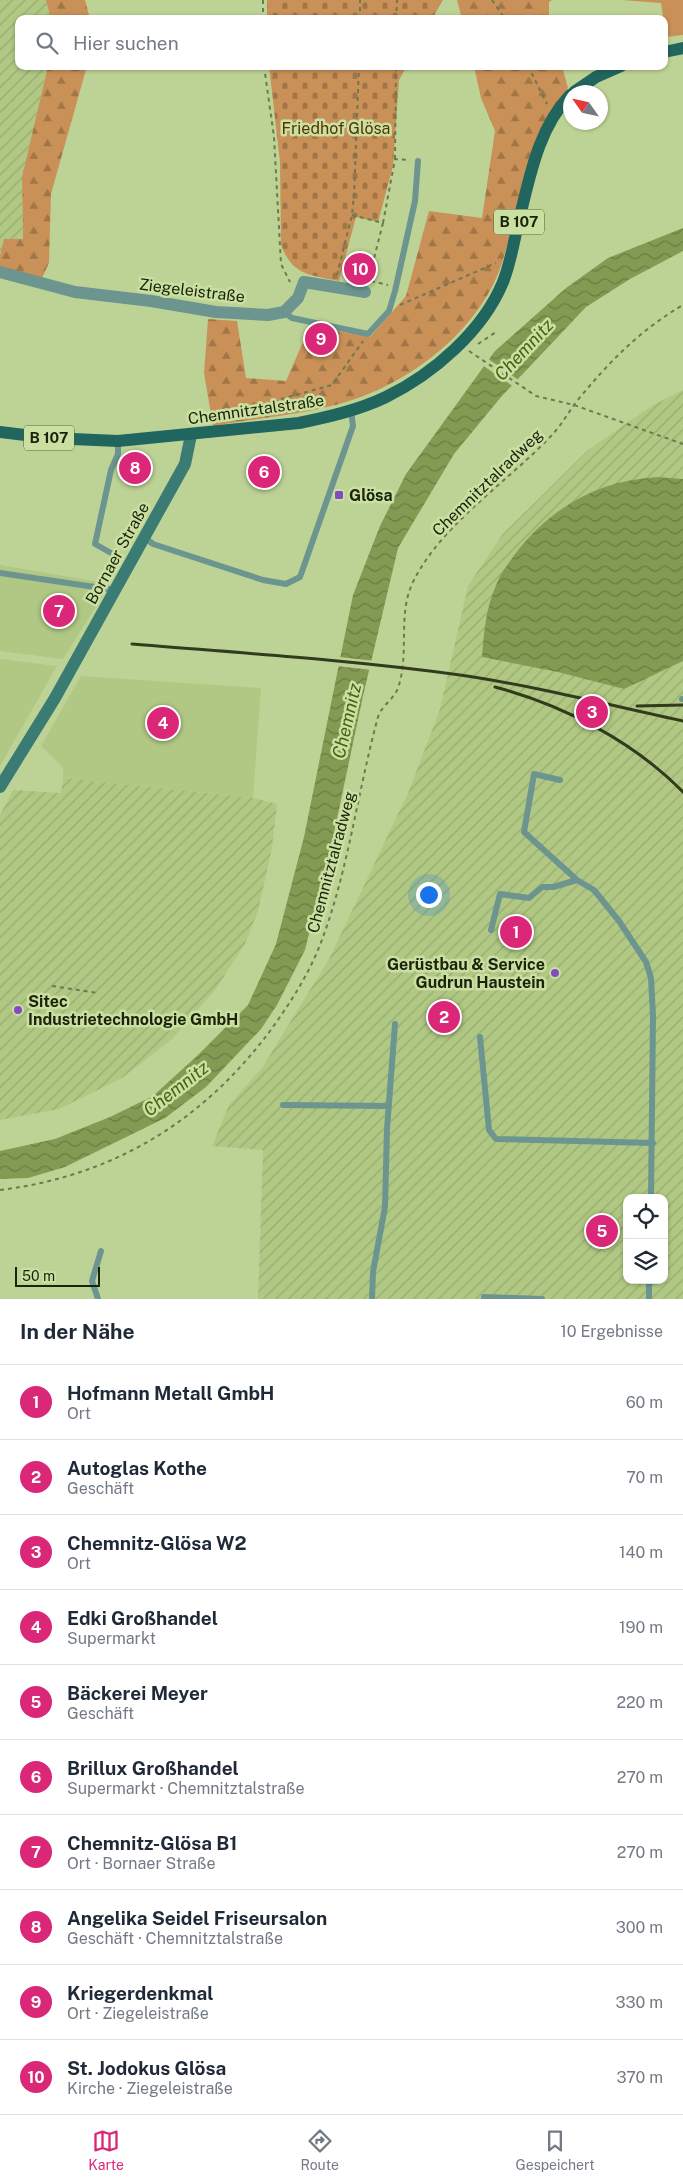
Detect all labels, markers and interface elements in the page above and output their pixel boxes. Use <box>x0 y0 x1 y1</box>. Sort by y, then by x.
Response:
search box <box>15 15 668 70</box>
icon: search <box>33 29 61 57</box>
text: Hier suchen <box>73 32 179 54</box>
north arrow <box>563 85 608 130</box>
park label: Friedhof Glösa <box>282 119 390 138</box>
road number: B 107 <box>494 210 544 234</box>
pin: 10 <box>344 250 376 288</box>
street label: Ziegeleistraße <box>138 275 246 306</box>
water label: Chemnitz <box>490 314 558 385</box>
pin: 9 <box>305 320 337 358</box>
street label: Chemnitztalstraße <box>187 391 325 428</box>
street label: Chemnitztalradweg <box>428 425 546 540</box>
road number: B 107 <box>24 426 74 450</box>
pin: 8 <box>119 449 151 487</box>
pin: 6 <box>248 453 280 491</box>
place label: Glösa <box>349 486 393 505</box>
marker: Glösa <box>333 489 345 501</box>
street label: Bornaer Straße <box>82 499 153 607</box>
pin: 7 <box>43 592 75 630</box>
water label: Chemnitz <box>328 681 365 760</box>
pin: 3 <box>576 693 608 731</box>
pin: 4 <box>147 704 179 742</box>
street label: Chemnitztalradweg <box>303 789 360 935</box>
your location <box>416 882 442 908</box>
pin: 1 <box>500 913 532 951</box>
place label: Gerüstbau & Service Gudrun Haustein <box>387 955 545 992</box>
marker: Gerüstbau & Service Gudrun Haustein <box>549 967 561 979</box>
place label: Sitec Industrietechnologie GmbH <box>28 992 238 1029</box>
pin: 2 <box>428 998 460 1036</box>
marker: Sitec Industrietechnologie GmbH <box>12 1004 24 1016</box>
water label: Chemnitz <box>139 1056 213 1120</box>
map controls <box>623 1194 668 1284</box>
button: locate <box>623 1194 668 1239</box>
pin: 5 <box>586 1212 618 1250</box>
button: layers <box>623 1239 668 1284</box>
scale bar <box>15 1264 100 1287</box>
text: 50 m <box>22 1268 55 1284</box>
text: In der Nähe <box>20 1319 135 1344</box>
text: 10 Ergebnisse <box>560 1322 663 1341</box>
text: Hofmann Metall GmbH <box>67 1382 274 1404</box>
text: 1 <box>33 1393 39 1412</box>
text: 60 m <box>626 1393 663 1412</box>
text: Ort <box>67 1404 91 1423</box>
text: Autoglas Kothe <box>67 1457 207 1479</box>
text: 2 <box>31 1468 41 1487</box>
text: 70 m <box>626 1468 663 1487</box>
text: Geschäft <box>67 1479 134 1498</box>
text: Chemnitz-Glösa W2 <box>67 1532 247 1554</box>
text: 3 <box>31 1543 41 1562</box>
text: 140 m <box>619 1543 663 1562</box>
text: Ort <box>67 1554 91 1573</box>
text: Edki Großhandel <box>67 1607 218 1629</box>
text: 4 <box>31 1618 41 1637</box>
text: 190 m <box>619 1618 663 1637</box>
text: Supermarkt <box>67 1629 156 1648</box>
text: Bäckerei Meyer <box>67 1682 208 1704</box>
text: 5 <box>31 1693 41 1712</box>
text: 220 m <box>616 1693 663 1712</box>
text: Geschäft <box>67 1704 134 1723</box>
text: Brillux Großhandel <box>67 1757 239 1779</box>
text: 6 <box>31 1768 41 1787</box>
text: 270 m <box>617 1768 663 1787</box>
text: Supermarkt · Chemnitztalstraße <box>67 1779 305 1798</box>
text: Chemnitz-Glösa B1 <box>67 1832 238 1854</box>
text: 7 <box>31 1843 41 1862</box>
text: 270 m <box>617 1843 663 1862</box>
text: Ort · Bornaer Straße <box>67 1854 216 1873</box>
text: Angelika Seidel Friseursalon <box>67 1907 327 1929</box>
text: 8 <box>31 1918 41 1937</box>
text: 300 m <box>616 1918 663 1937</box>
text: Geschäft · Chemnitztalstraße <box>67 1929 283 1948</box>
text: Kriegerdenkmal <box>67 1982 214 2004</box>
text: 9 <box>31 1993 41 2012</box>
text: 330 m <box>616 1993 663 2012</box>
text: Ort · Ziegeleistraße <box>67 2004 209 2023</box>
text: St. Jodokus Glösa <box>67 2057 226 2079</box>
text: 10 <box>27 2068 45 2087</box>
text: 370 m <box>616 2068 663 2087</box>
text: Kirche · Ziegeleistraße <box>67 2079 233 2098</box>
tab: Karte <box>88 2127 124 2173</box>
tab: Route <box>300 2127 339 2173</box>
tab: Gespeichert <box>516 2127 595 2173</box>

